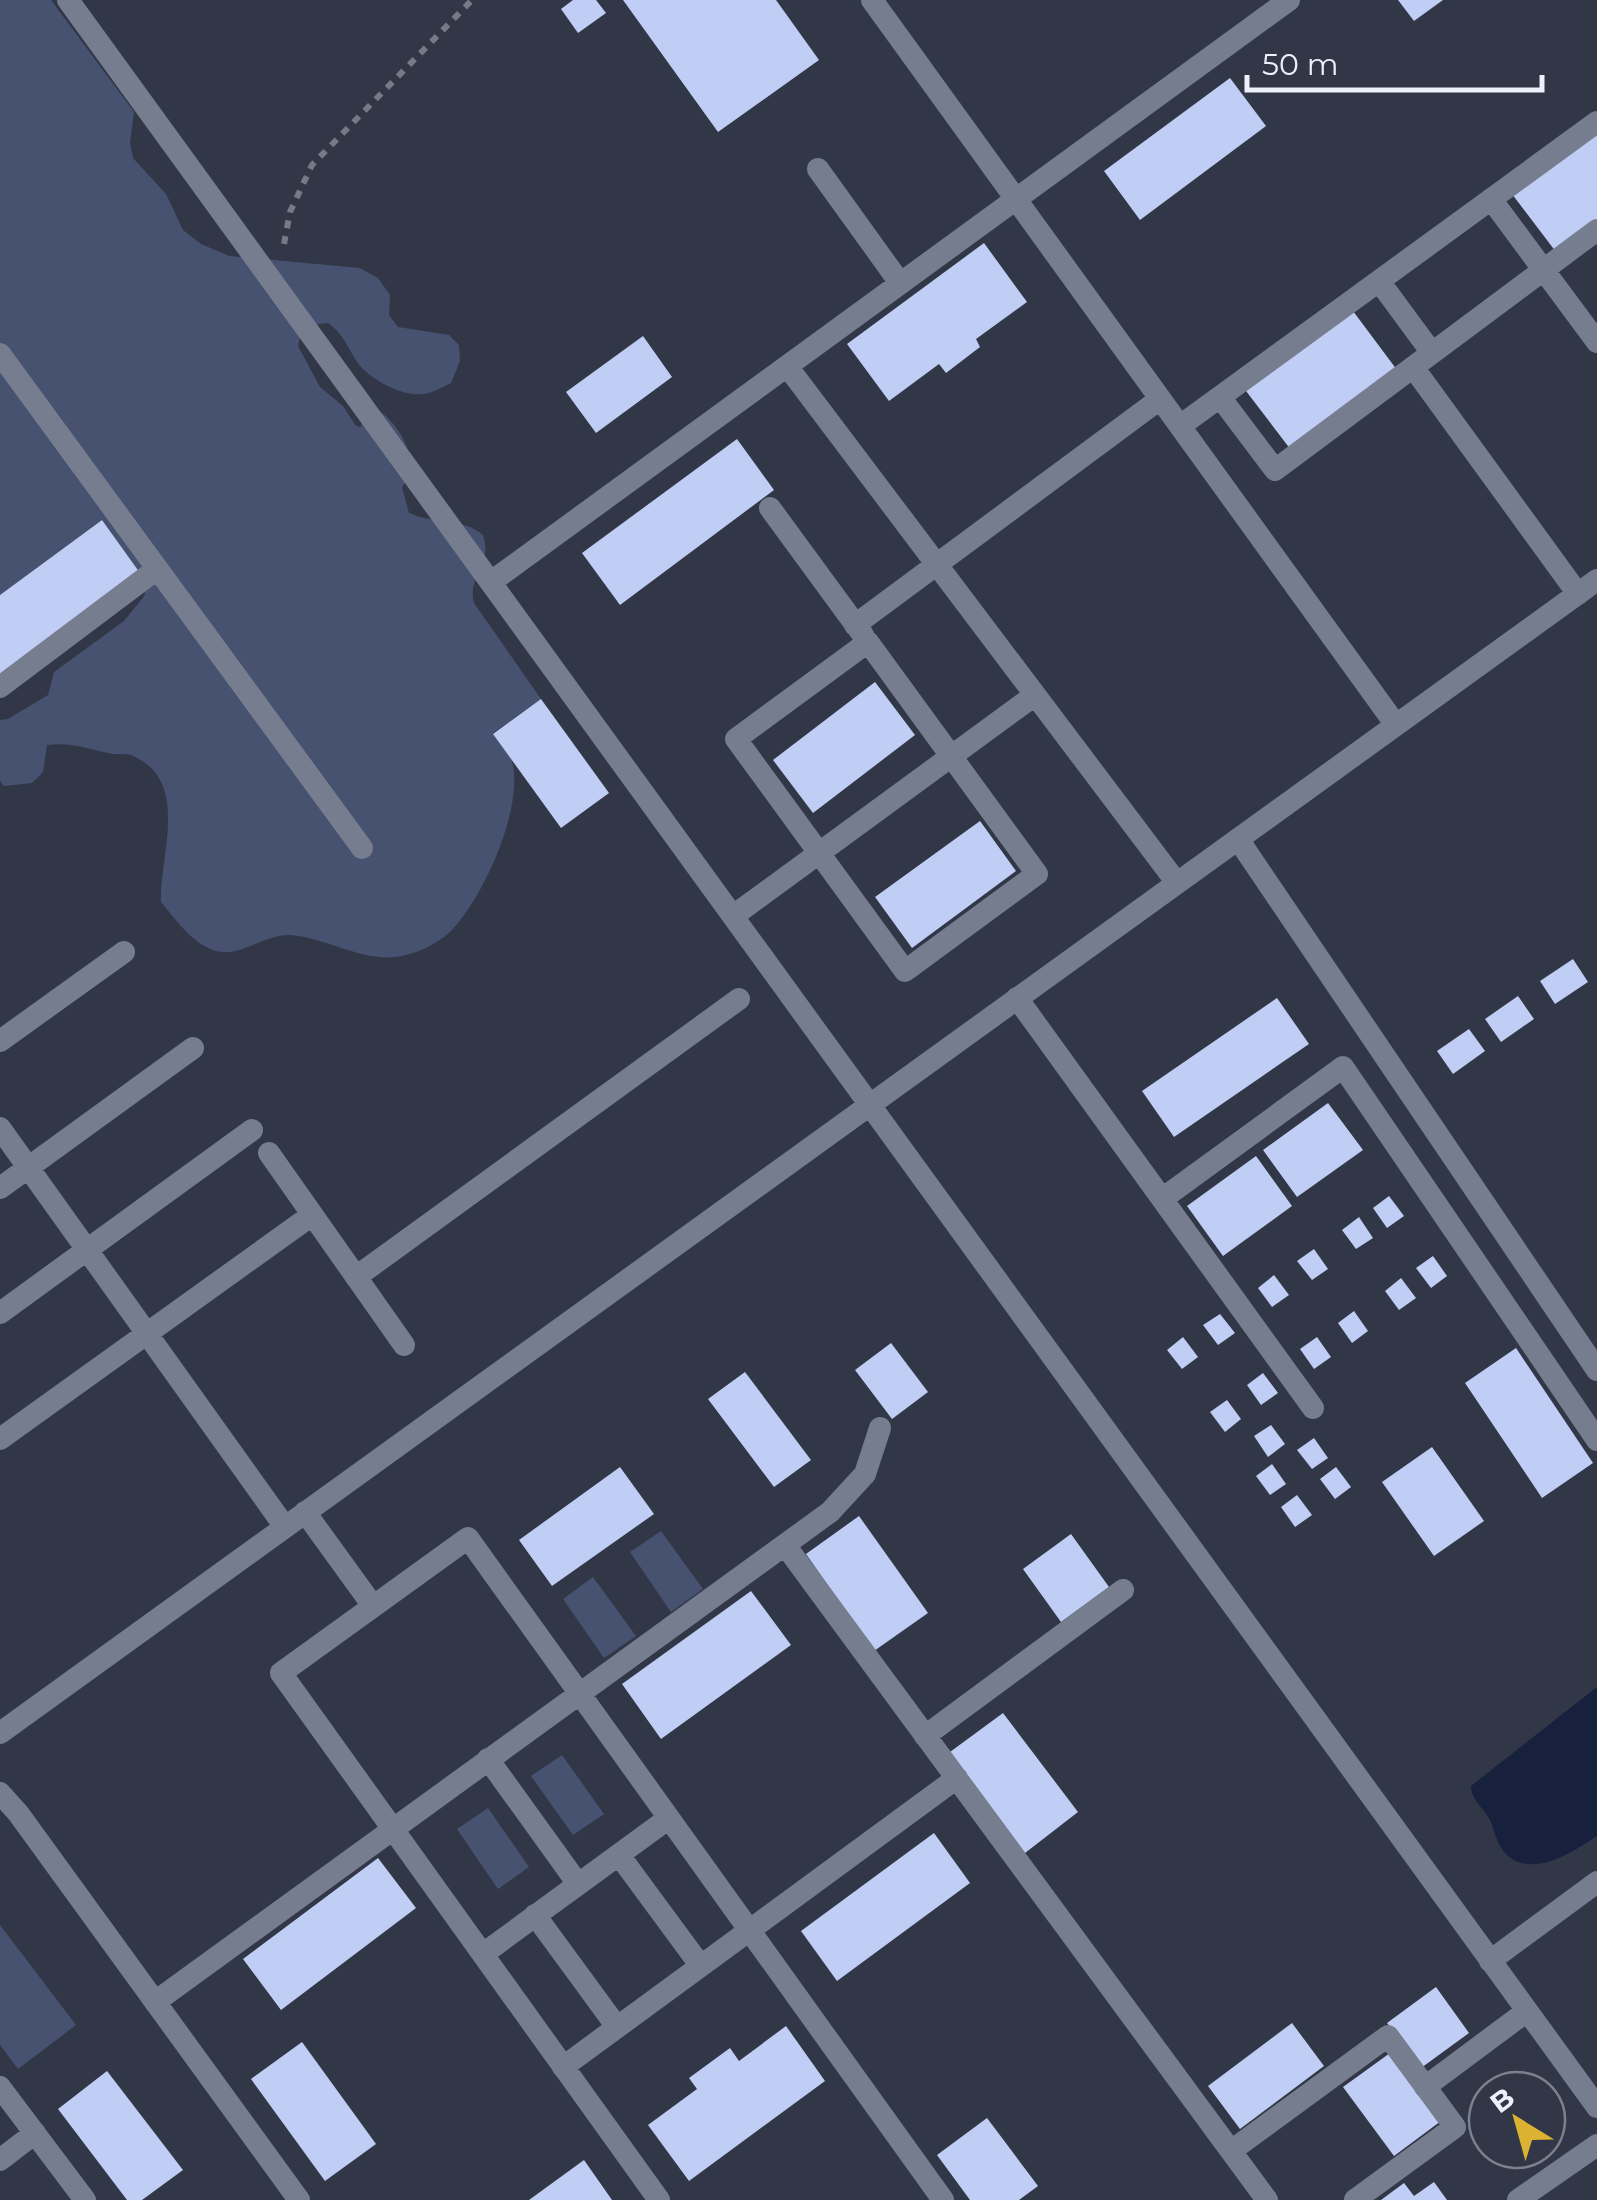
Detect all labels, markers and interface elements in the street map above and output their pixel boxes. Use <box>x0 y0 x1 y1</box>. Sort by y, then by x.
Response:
scale bar <box>1247 30 1542 92</box>
text: 50 m <box>1262 46 1339 83</box>
north arrow <box>1467 2070 1567 2170</box>
text: B <box>1483 2080 1521 2120</box>

